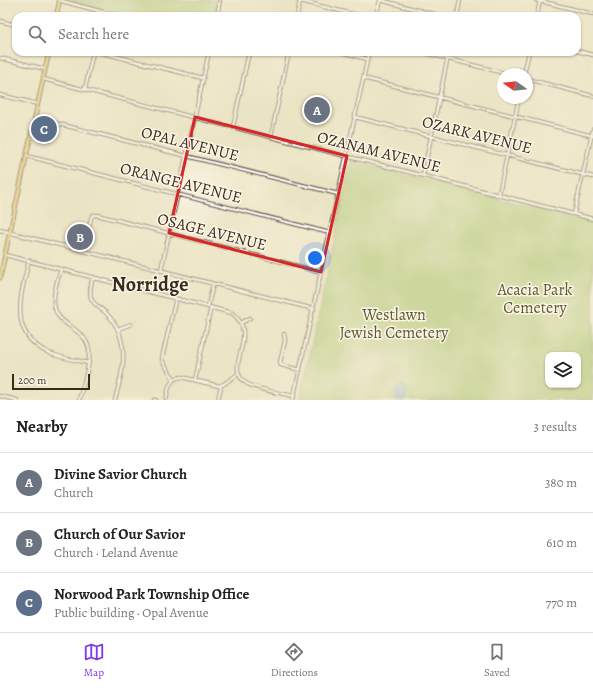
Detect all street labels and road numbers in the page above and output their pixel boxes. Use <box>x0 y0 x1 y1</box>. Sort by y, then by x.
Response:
street label: OZARK AVENUE <box>420 111 534 159</box>
street label: OPAL AVENUE <box>139 121 241 167</box>
street label: OZANAM AVENUE <box>315 126 443 178</box>
street label: ORANGE AVENUE <box>118 157 244 209</box>
street label: OSAGE AVENUE <box>155 208 269 256</box>

